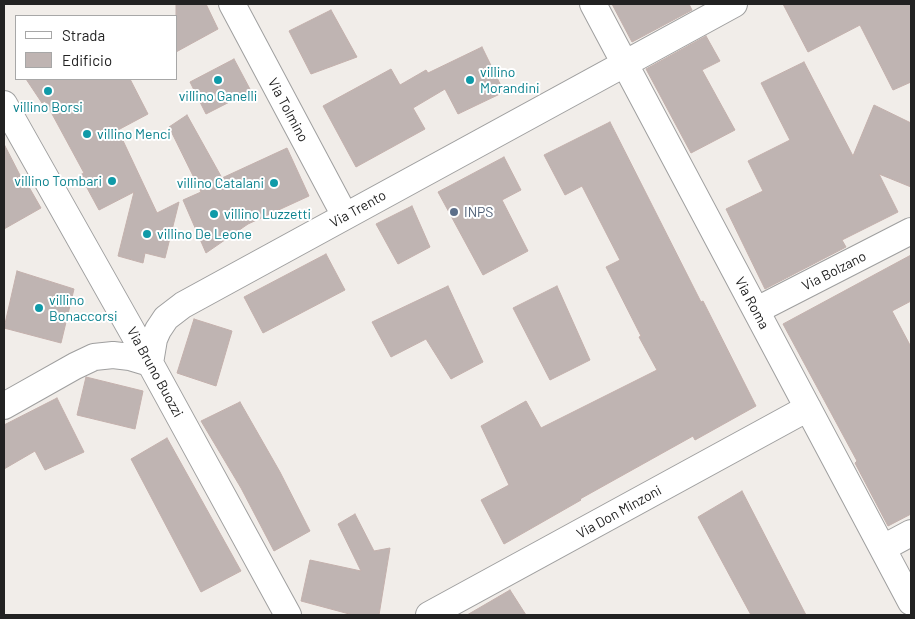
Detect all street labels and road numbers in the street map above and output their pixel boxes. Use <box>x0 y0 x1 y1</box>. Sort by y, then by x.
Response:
street label: Via Tolmino <box>264 75 312 145</box>
street label: Via Trento <box>327 187 389 231</box>
street label: Via Bolzano <box>799 248 869 294</box>
street label: Via Roma <box>731 274 773 332</box>
street label: Via Bruno Buozzi <box>123 324 187 420</box>
street label: Via Don Minzoni <box>574 482 664 542</box>

